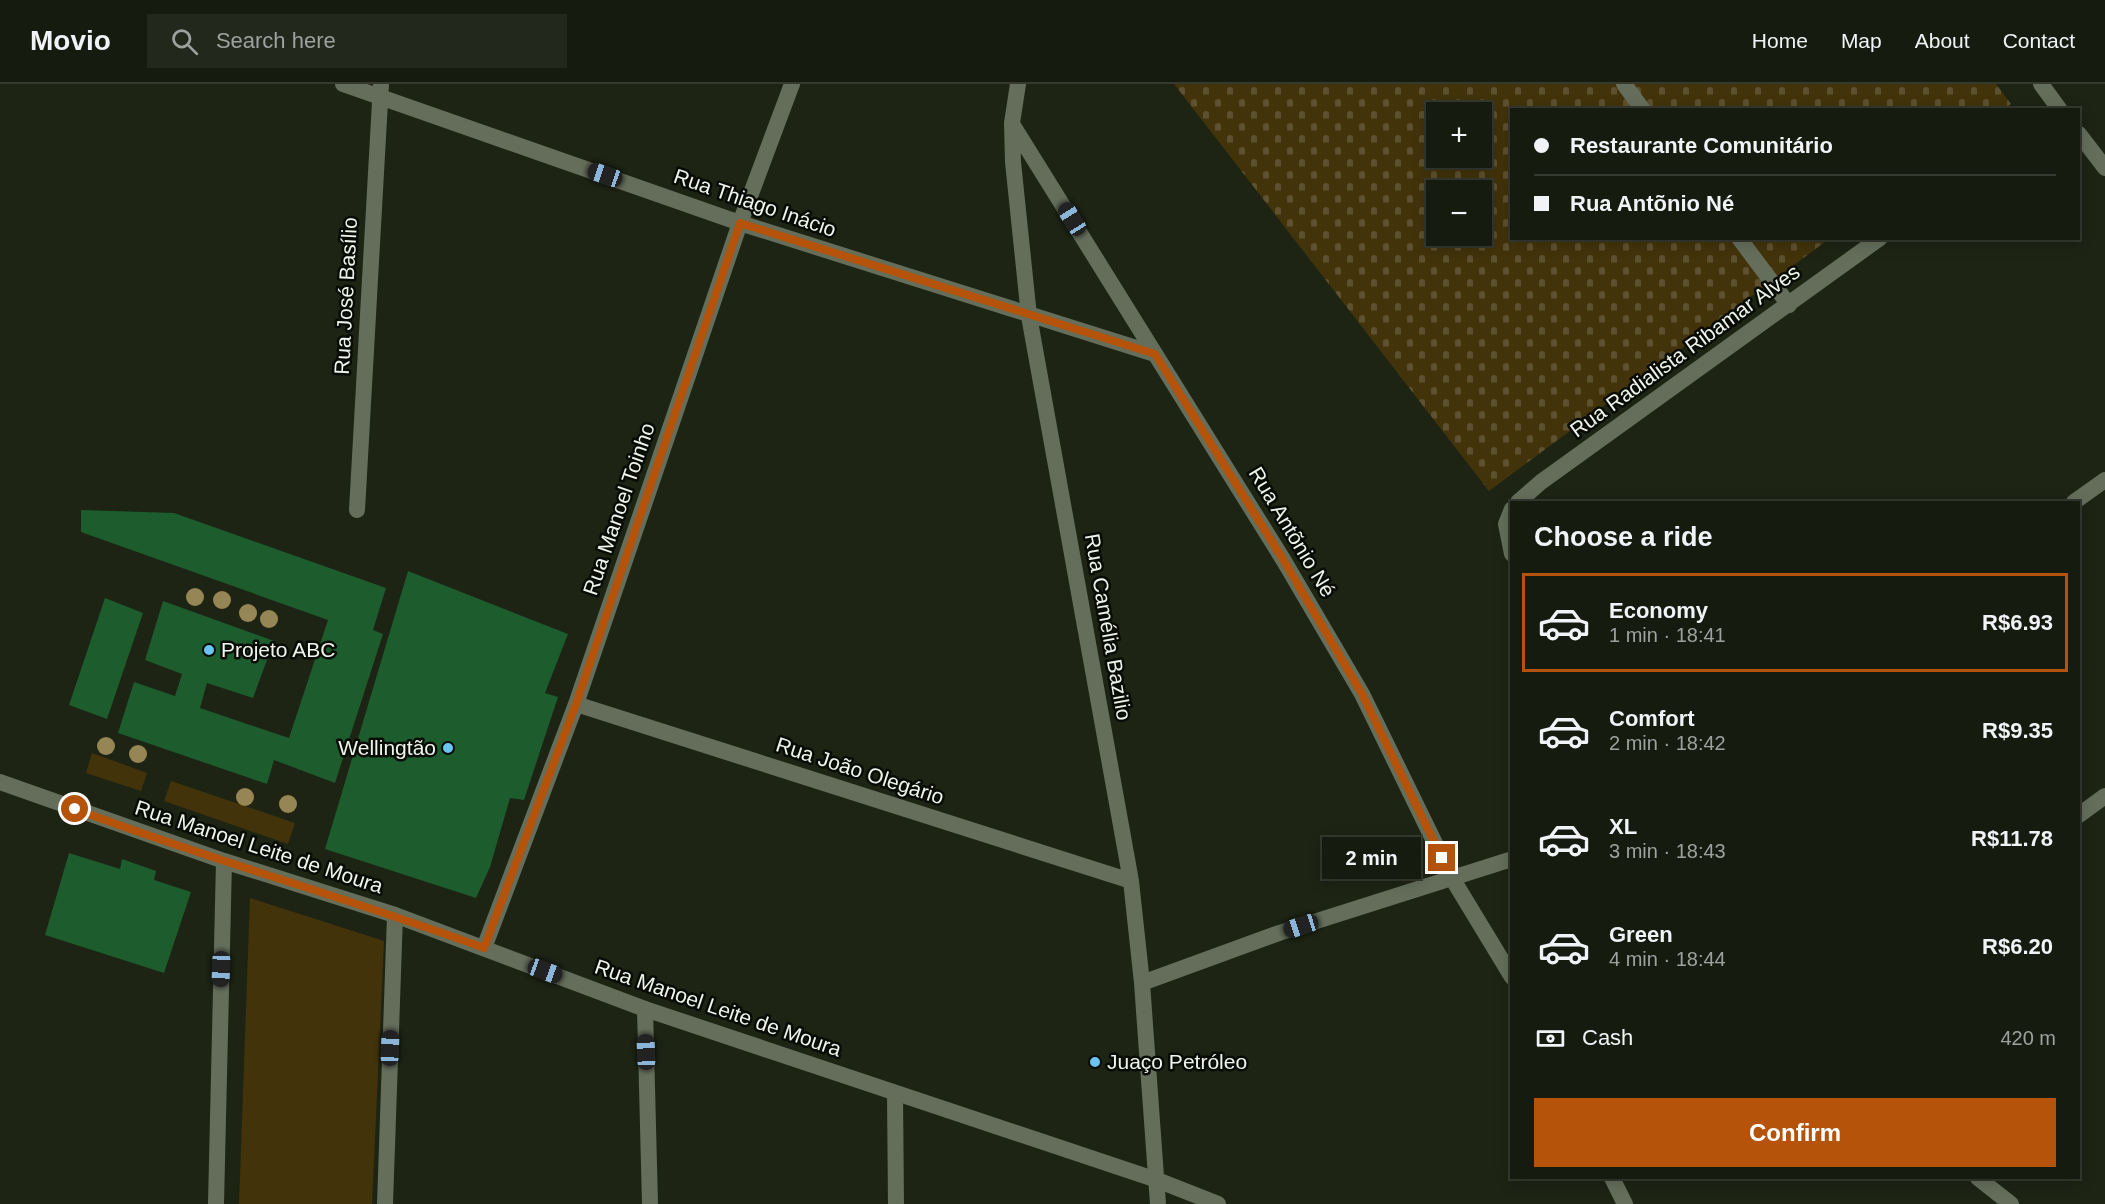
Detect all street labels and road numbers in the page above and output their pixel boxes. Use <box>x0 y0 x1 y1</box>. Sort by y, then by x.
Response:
street label: Rua Thiago Inácio <box>671 164 839 241</box>
street label: Rua José Basílio <box>330 217 361 375</box>
street label: Rua Radialista Ribamar Alves <box>1566 260 1804 442</box>
street label: Rua Manoel Toinho <box>578 420 659 598</box>
street label: Rua Antõnio Né <box>1245 463 1340 601</box>
street label: Rua Camélia Bazilio <box>1081 532 1136 722</box>
street label: Rua João Olegário <box>773 733 947 809</box>
street label: Rua Manoel Leite de Moura <box>132 796 386 898</box>
street label: Rua Manoel Leite de Moura <box>592 954 845 1061</box>

